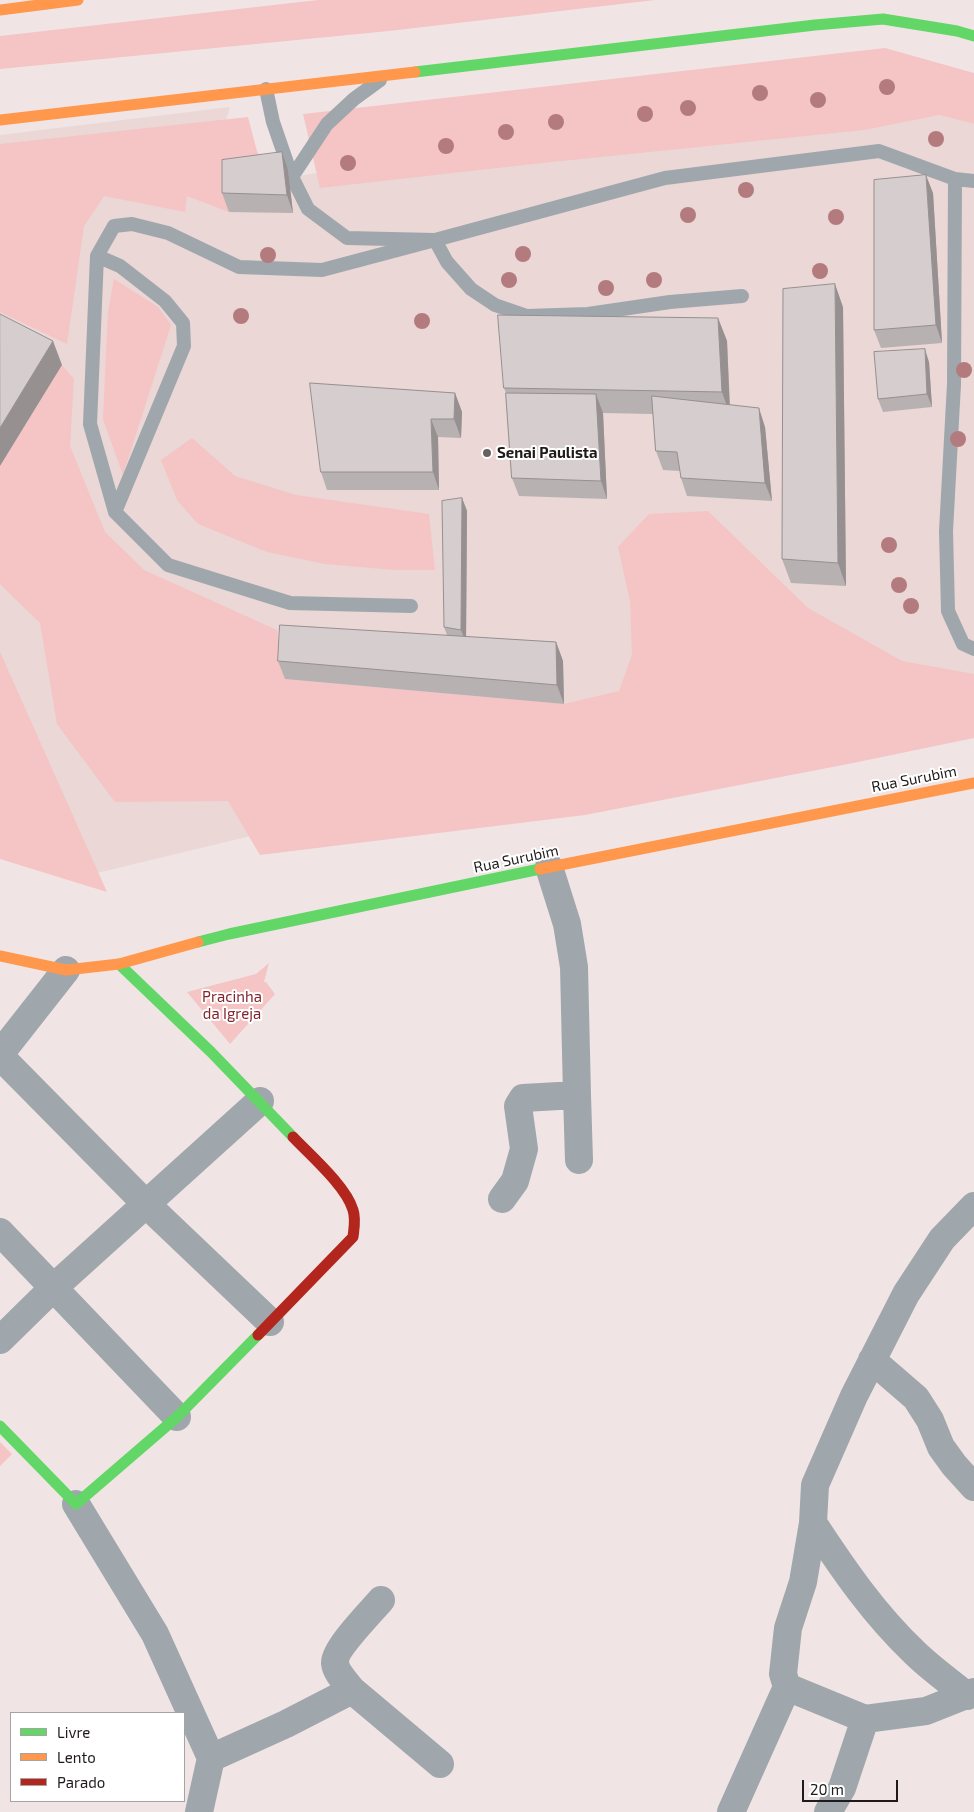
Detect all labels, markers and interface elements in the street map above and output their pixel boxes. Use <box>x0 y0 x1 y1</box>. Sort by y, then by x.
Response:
place label: Senai Paulista <box>497 444 598 462</box>
marker: Senai Paulista <box>481 447 493 459</box>
street label: Rua Surubim <box>870 762 958 796</box>
street label: Rua Surubim <box>472 841 560 877</box>
park label: Pracinha da Igreja <box>202 988 262 1023</box>
legend <box>10 1712 185 1802</box>
text: Livre <box>57 1723 90 1741</box>
text: Lento <box>57 1748 96 1766</box>
scale bar <box>804 1770 900 1802</box>
text: Parado <box>57 1773 105 1791</box>
text: 20 m <box>810 1780 844 1798</box>

